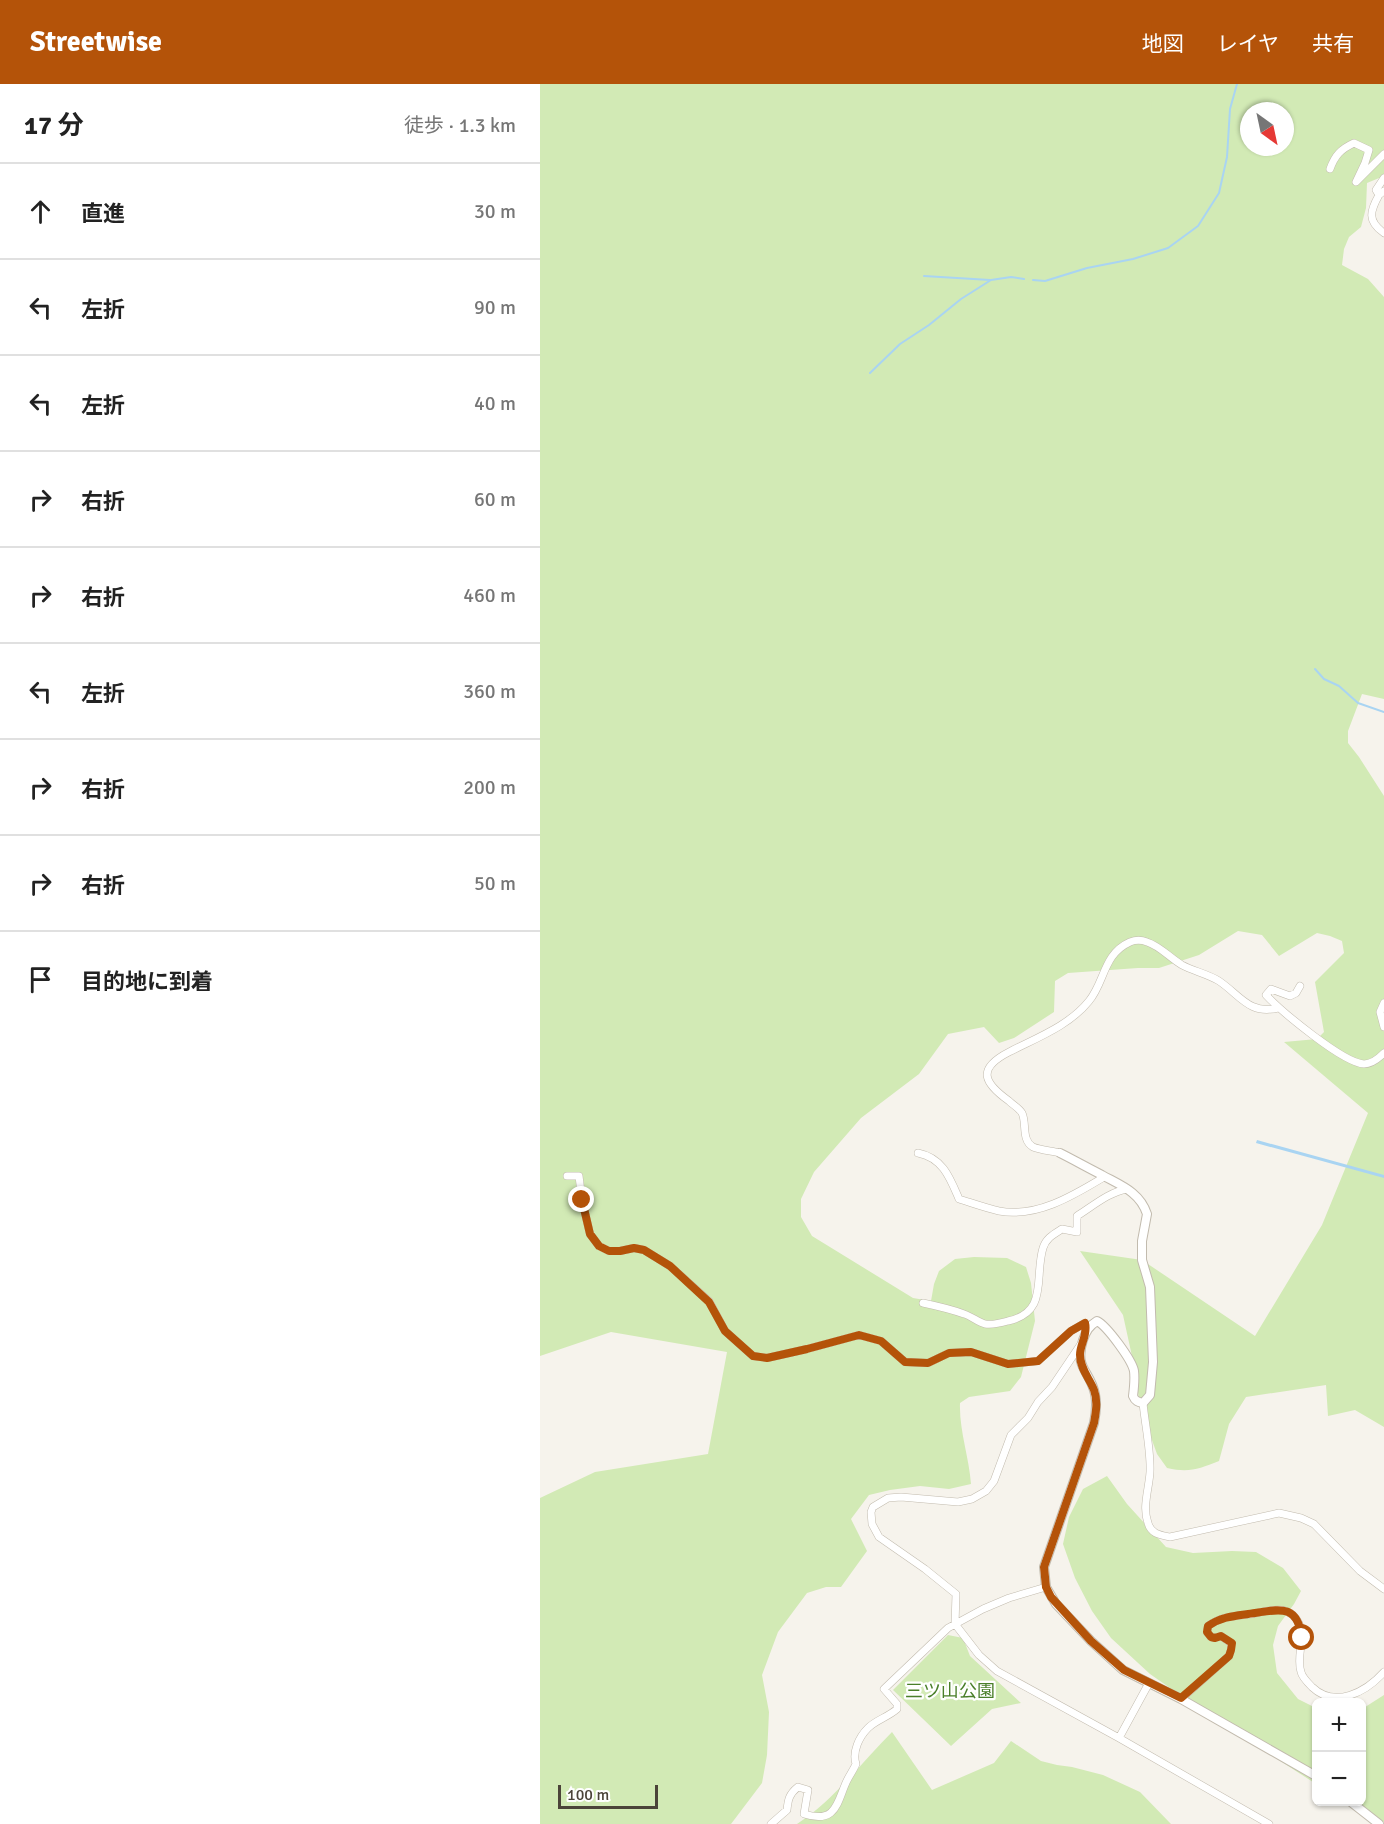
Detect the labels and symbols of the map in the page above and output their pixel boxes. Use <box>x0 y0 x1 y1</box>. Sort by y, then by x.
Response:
north arrow <box>1240 102 1294 156</box>
route end <box>568 1186 594 1212</box>
route start <box>1288 1624 1314 1650</box>
park label: 三ツ山公園 <box>905 1680 995 1702</box>
scale bar <box>558 1782 658 1810</box>

